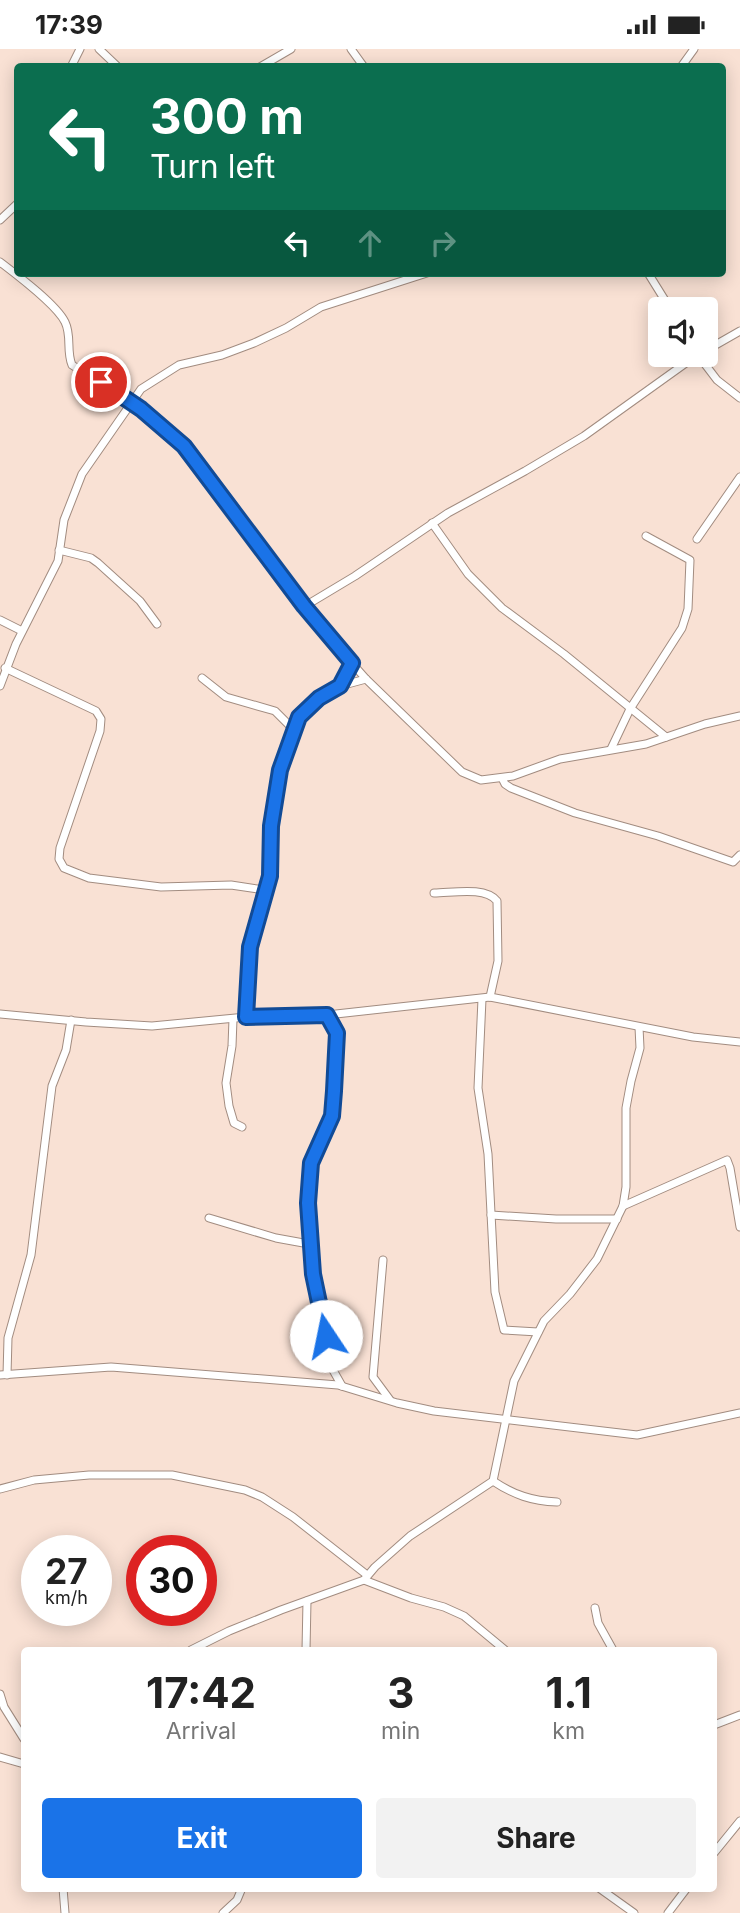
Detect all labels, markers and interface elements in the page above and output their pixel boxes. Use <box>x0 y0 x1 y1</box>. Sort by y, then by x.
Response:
text: 17:39 <box>35 9 103 40</box>
text: 300 m <box>150 87 304 146</box>
icon: left <box>35 91 126 182</box>
text: Turn left <box>150 147 275 186</box>
icon: left <box>278 224 316 262</box>
icon: ahead <box>351 224 389 262</box>
icon: right <box>424 224 462 262</box>
map controls <box>648 297 718 367</box>
button: sound <box>648 297 718 367</box>
pin <box>71 352 131 412</box>
icon: arrive <box>82 363 120 401</box>
position arrow <box>289 1299 363 1373</box>
speed limit sign: 30 <box>126 1535 217 1626</box>
text: 27 <box>45 1550 88 1592</box>
text: km/h <box>45 1587 88 1608</box>
text: 17:42 <box>146 1667 256 1718</box>
text: 3 <box>387 1667 414 1718</box>
text: 1.1 <box>545 1667 592 1718</box>
text: Arrival <box>166 1717 236 1745</box>
text: min <box>381 1717 420 1745</box>
text: km <box>552 1717 585 1745</box>
button: Exit <box>42 1798 362 1878</box>
button: Share <box>376 1798 696 1878</box>

